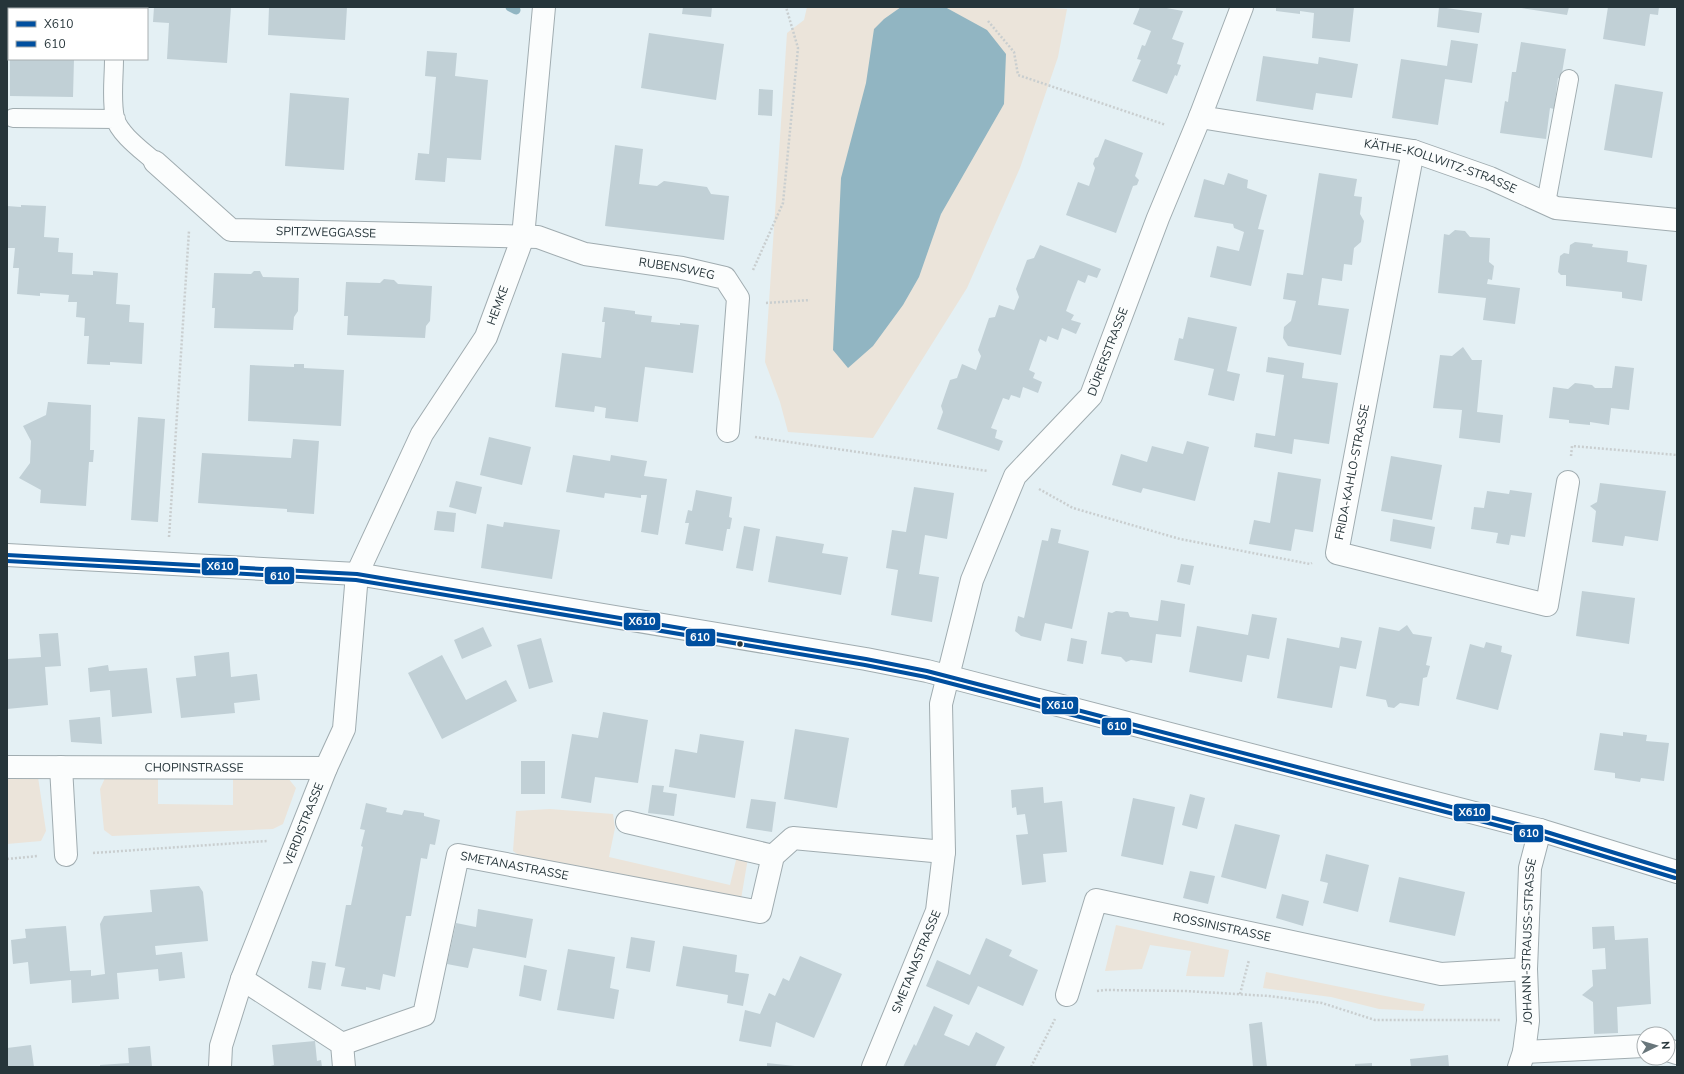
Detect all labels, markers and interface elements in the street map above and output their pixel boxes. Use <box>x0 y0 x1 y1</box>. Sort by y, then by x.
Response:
legend <box>8 8 148 60</box>
text: X610 <box>44 16 73 32</box>
text: 610 <box>44 36 66 52</box>
street label: KÄTHE-KOLLWITZ-STRASSE <box>1363 135 1519 197</box>
street label: SPITZWEGGASSE <box>276 223 376 241</box>
street label: RUBENSWEG <box>638 254 716 283</box>
street label: HEMKE <box>483 284 512 327</box>
street label: DÜRERSTRASSE <box>1084 305 1132 398</box>
street label: FRIDA-KAHLO-STRASSE <box>1331 403 1373 541</box>
line badge: X610 <box>201 557 239 576</box>
text: X610 <box>205 559 234 574</box>
line badge: 610 <box>264 566 295 585</box>
text: 610 <box>270 569 290 584</box>
line badge: X610 <box>623 612 661 631</box>
text: X610 <box>627 614 656 629</box>
line badge: 610 <box>685 628 716 647</box>
text: 610 <box>690 630 710 645</box>
unlabelled marker <box>735 639 745 649</box>
line badge: X610 <box>1041 696 1079 715</box>
text: X610 <box>1045 698 1074 713</box>
line badge: 610 <box>1101 717 1132 736</box>
text: 610 <box>1107 719 1127 734</box>
street label: CHOPINSTRASSE <box>145 759 243 776</box>
street label: VERDISTRASSE <box>280 780 327 869</box>
line badge: X610 <box>1453 803 1491 822</box>
text: X610 <box>1457 805 1486 820</box>
line badge: 610 <box>1513 824 1544 843</box>
text: 610 <box>1519 826 1539 841</box>
street label: SMETANASTRASSE <box>459 848 570 884</box>
street label: JOHANN-STRAUSS-STRASSE <box>1518 857 1540 1026</box>
street label: SMETANASTRASSE <box>888 908 945 1015</box>
street label: ROSSINISTRASSE <box>1171 909 1272 945</box>
north arrow <box>1636 1026 1676 1066</box>
text: N <box>1658 1040 1673 1050</box>

